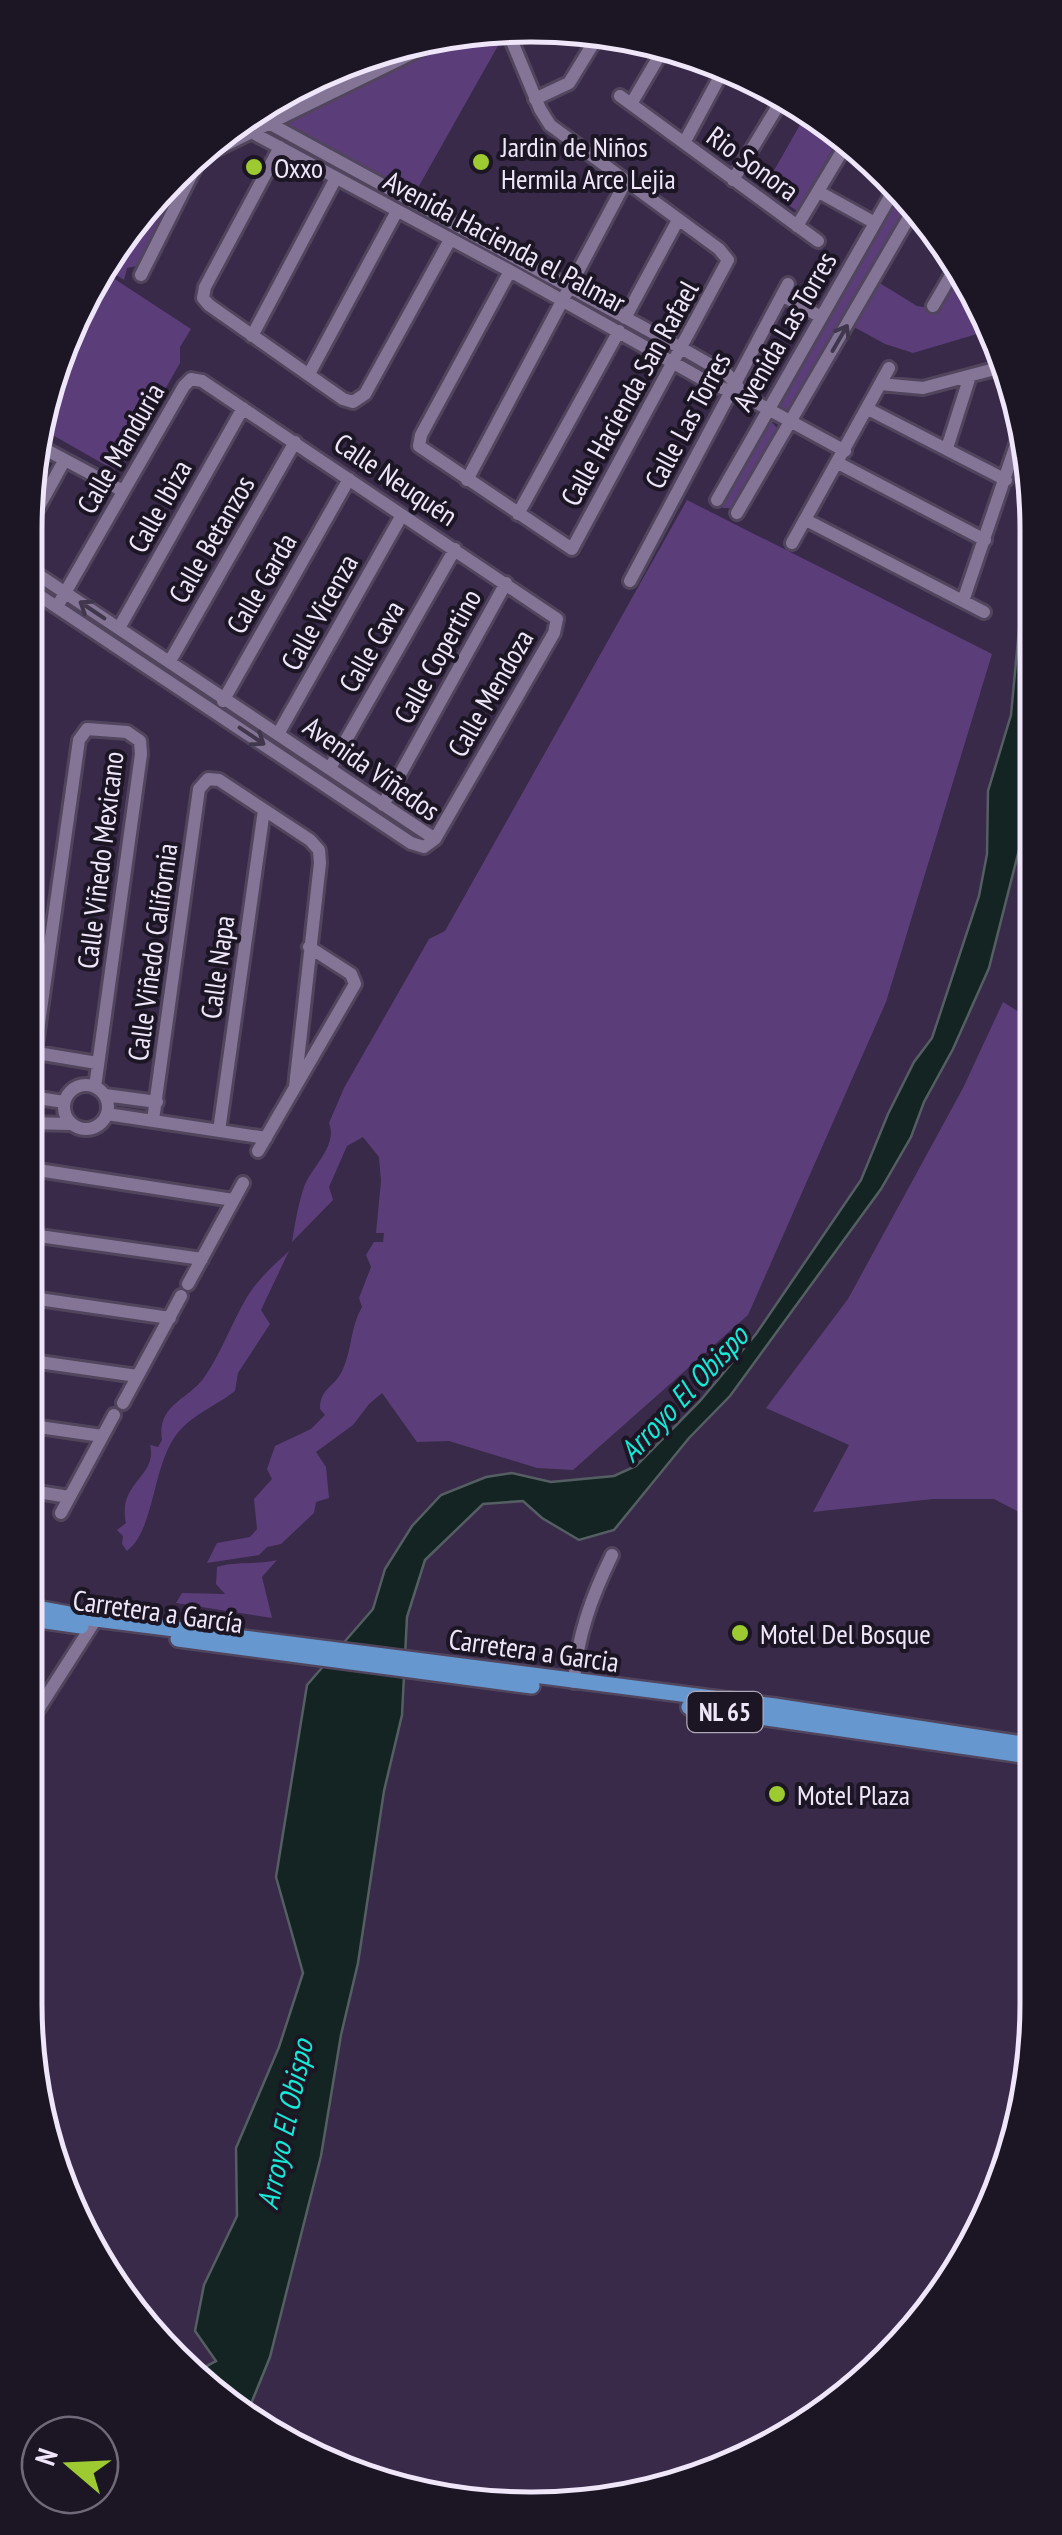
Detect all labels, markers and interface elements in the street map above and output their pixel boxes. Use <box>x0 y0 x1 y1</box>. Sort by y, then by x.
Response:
street label: Rio Sonora <box>700 117 806 209</box>
place label: Jardin de Niños Hermila Arce Lejia <box>500 128 676 197</box>
place label: Oxxo <box>274 149 323 186</box>
marker: Jardin de Niños Hermila Arce Lejia <box>470 151 492 173</box>
marker: Oxxo <box>243 156 265 178</box>
street label: Avenida Hacienda el Palmar <box>378 162 633 321</box>
street label: Avenida Las Torres <box>724 245 844 417</box>
street label: Calle Hacienda San Rafael <box>552 273 707 512</box>
one-way arrow <box>830 324 850 353</box>
street label: Calle Las Torres <box>636 345 738 495</box>
street label: Calle Manduria <box>68 376 172 520</box>
street label: Calle Neuquén <box>327 424 465 534</box>
street label: Calle Ibiza <box>119 453 199 559</box>
street label: Calle Betanzos <box>160 468 262 610</box>
street label: Calle Garda <box>217 526 305 640</box>
street label: Calle Vicenza <box>272 547 366 677</box>
street label: Calle Copertino <box>385 582 489 730</box>
street label: Calle Cava <box>330 593 412 699</box>
one-way arrow <box>79 600 106 620</box>
street label: Calle Mendoza <box>439 623 541 763</box>
street label: Avenida Viñedos <box>297 707 447 829</box>
one-way arrow <box>238 725 266 746</box>
street label: Calle Viñedo Mexicano <box>68 749 132 971</box>
street label: Calle Viñedo California <box>118 841 186 1063</box>
street label: Calle Napa <box>191 913 243 1021</box>
water label: Arroyo El Obispo <box>610 1315 757 1469</box>
street label: Carretera a García <box>71 1581 245 1641</box>
place label: Motel Del Bosque <box>760 1615 931 1652</box>
street label: Carretera a Garcia <box>447 1620 621 1680</box>
marker: Motel Del Bosque <box>729 1622 751 1644</box>
road number: NL 65 <box>688 1692 762 1732</box>
place label: Motel Plaza <box>797 1776 910 1813</box>
marker: Motel Plaza <box>766 1783 788 1805</box>
water label: Arroyo El Obispo <box>247 2034 321 2212</box>
north arrow <box>20 2415 120 2515</box>
text: N <box>26 2444 66 2470</box>

